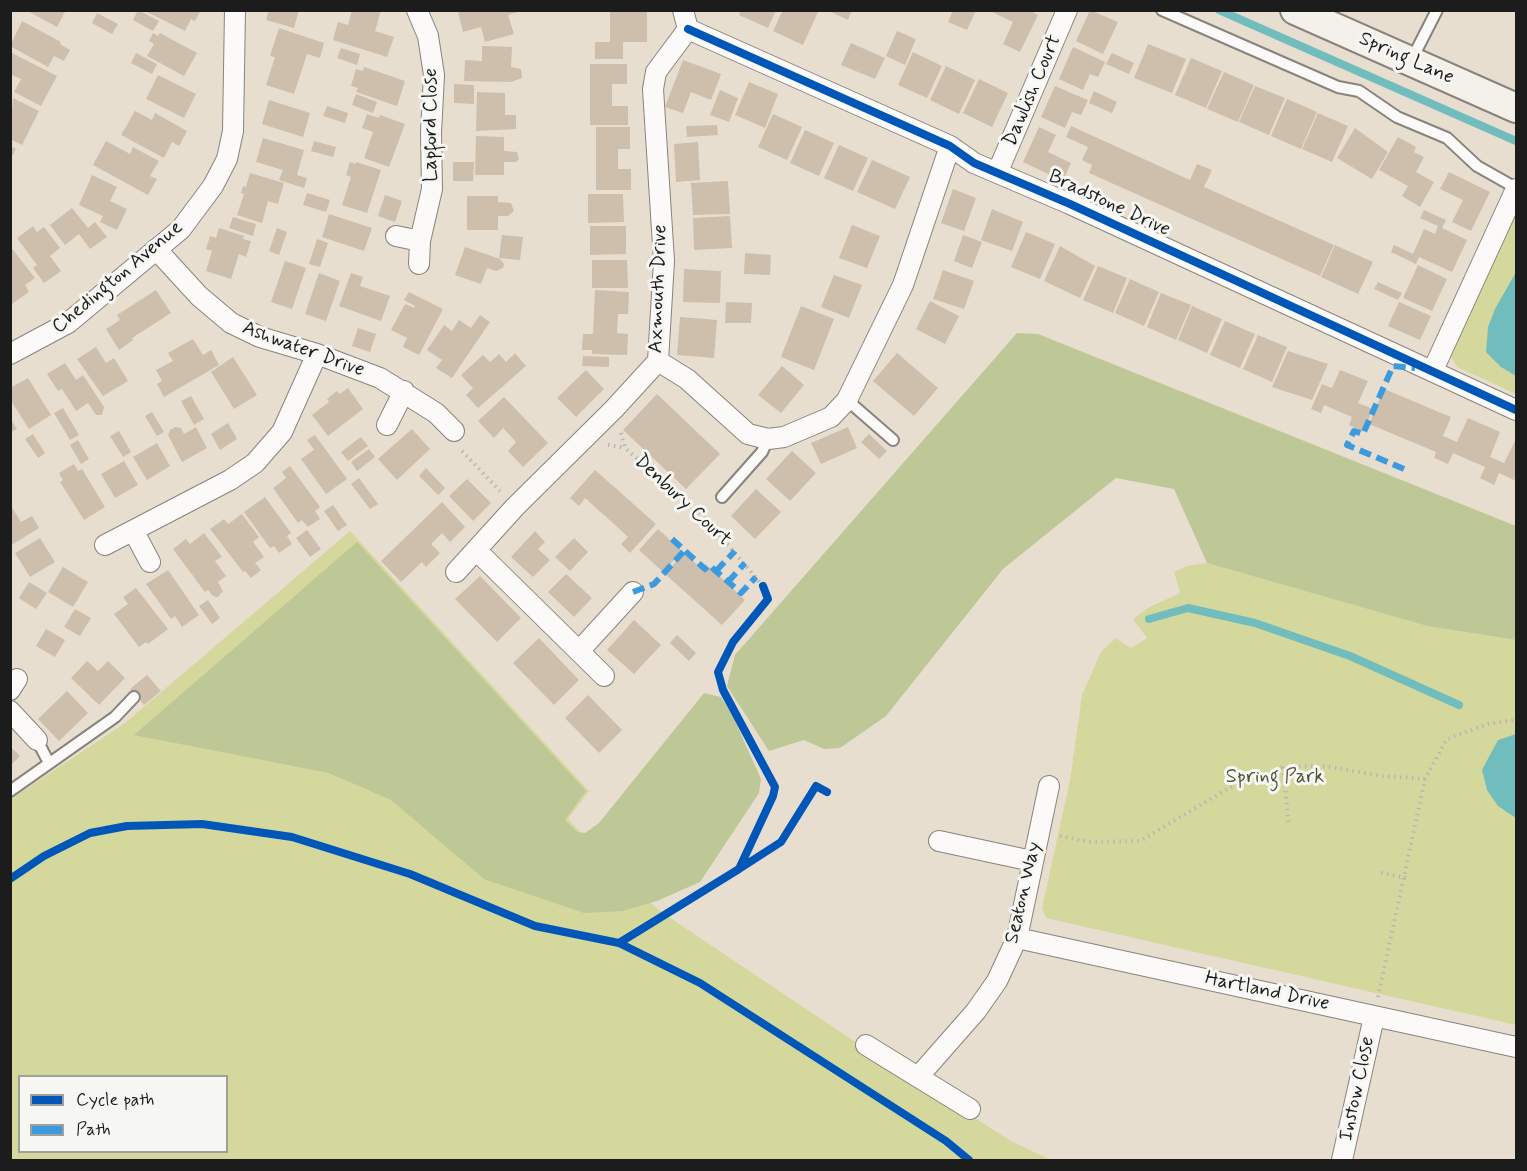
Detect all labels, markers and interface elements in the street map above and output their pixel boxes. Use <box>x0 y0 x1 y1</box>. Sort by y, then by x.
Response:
street label: Spring Lane <box>1355 27 1457 91</box>
street label: Dawlish Court <box>999 32 1067 150</box>
street label: Lapford Close <box>420 68 444 182</box>
street label: Bradstone Drive <box>1044 165 1174 243</box>
street label: Chedington Avenue <box>48 216 188 340</box>
street label: Axmouth Drive <box>645 224 673 354</box>
street label: Ashwater Drive <box>239 317 367 383</box>
street label: Denbury Court <box>628 450 736 552</box>
park label: Spring Park <box>1226 766 1324 790</box>
street label: Seaton Way <box>1001 840 1047 946</box>
street label: Hartland Drive <box>1203 967 1331 1017</box>
street label: Instow Close <box>1335 1035 1381 1143</box>
legend <box>18 1075 228 1153</box>
text: Cycle path <box>76 1088 154 1112</box>
text: Path <box>76 1118 111 1142</box>

